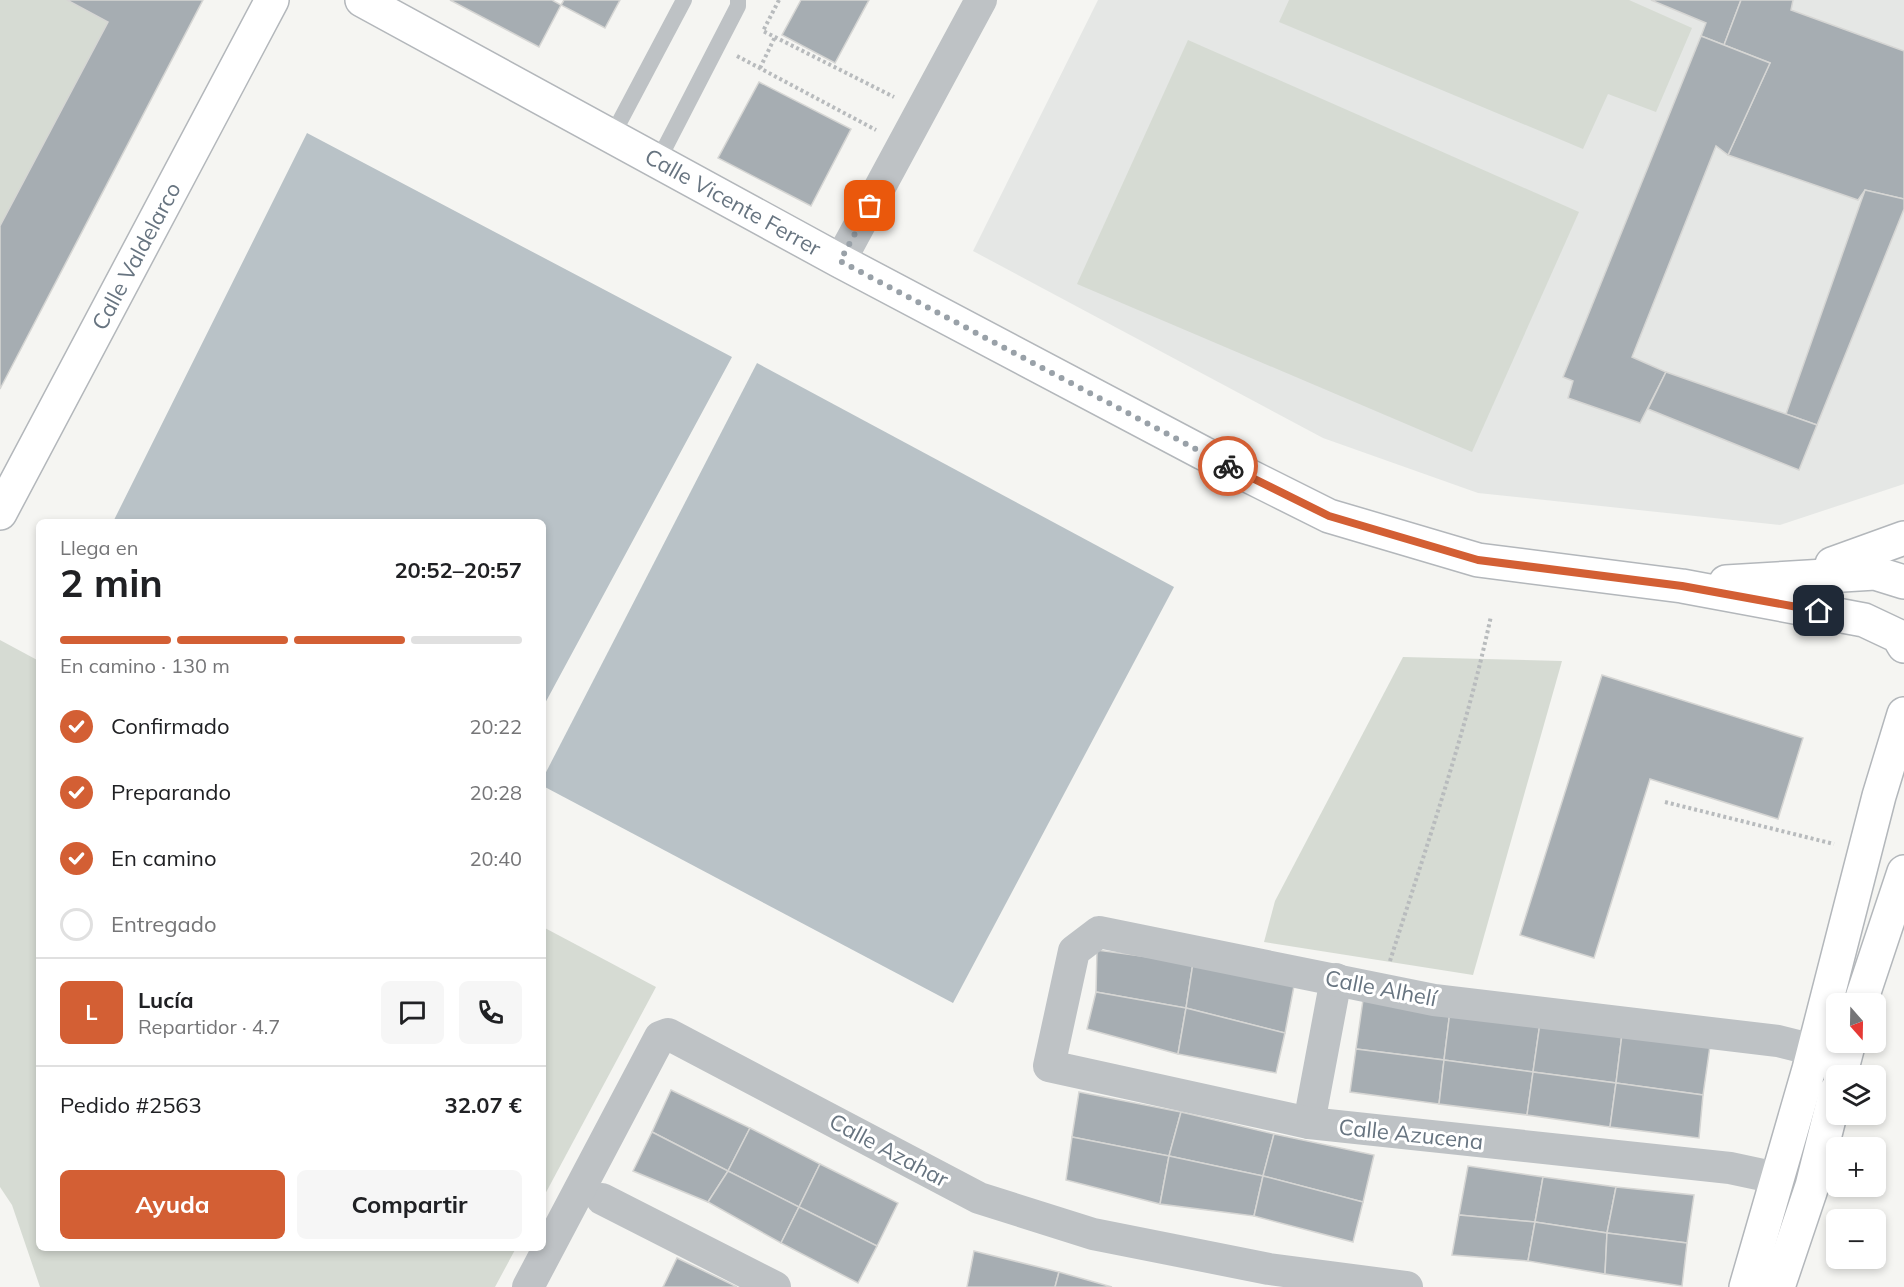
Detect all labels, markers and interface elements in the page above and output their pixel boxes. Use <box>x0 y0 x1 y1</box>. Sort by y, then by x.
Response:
street label: Calle Vicente Ferrer <box>640 142 826 262</box>
street label: Calle Valdelarco <box>85 177 187 335</box>
pin <box>844 180 895 231</box>
icon: bag <box>853 189 886 222</box>
courier <box>1198 436 1258 496</box>
icon: bike <box>1212 450 1245 483</box>
text: Llega en <box>60 535 138 560</box>
text: 20:52–20:57 <box>394 556 522 584</box>
text: 2 min <box>60 558 163 607</box>
pin <box>1793 585 1844 636</box>
icon: home <box>1802 594 1835 627</box>
text: En camino · 130 m <box>60 653 230 678</box>
icon: check <box>60 710 93 743</box>
text: Confirmado <box>111 712 230 740</box>
text: 20:22 <box>469 714 522 739</box>
icon: check <box>60 776 93 809</box>
text: Preparando <box>111 778 231 806</box>
text: 20:28 <box>469 780 522 805</box>
icon: check <box>60 842 93 875</box>
text: En camino <box>111 844 217 872</box>
text: 20:40 <box>469 846 522 871</box>
text: Entregado <box>111 910 217 938</box>
street label: Calle Alhelí <box>1323 963 1441 1013</box>
button: chat <box>381 981 444 1044</box>
button: phone <box>459 981 522 1044</box>
text: Lucía <box>138 986 194 1014</box>
north arrow <box>1826 993 1886 1053</box>
map controls <box>1826 993 1886 1269</box>
text: L <box>85 998 98 1026</box>
text: Repartidor · 4.7 <box>138 1014 280 1039</box>
button: layers <box>1826 1065 1886 1125</box>
text: Pedido #2563 <box>60 1091 202 1119</box>
text: 32.07 € <box>445 1091 522 1119</box>
street label: Calle Azahar <box>825 1107 953 1193</box>
street label: Calle Azucena <box>1337 1112 1485 1156</box>
button: + <box>1826 1137 1886 1197</box>
button: Ayuda <box>60 1170 285 1239</box>
button: Compartir <box>297 1170 522 1239</box>
button: − <box>1826 1209 1886 1269</box>

